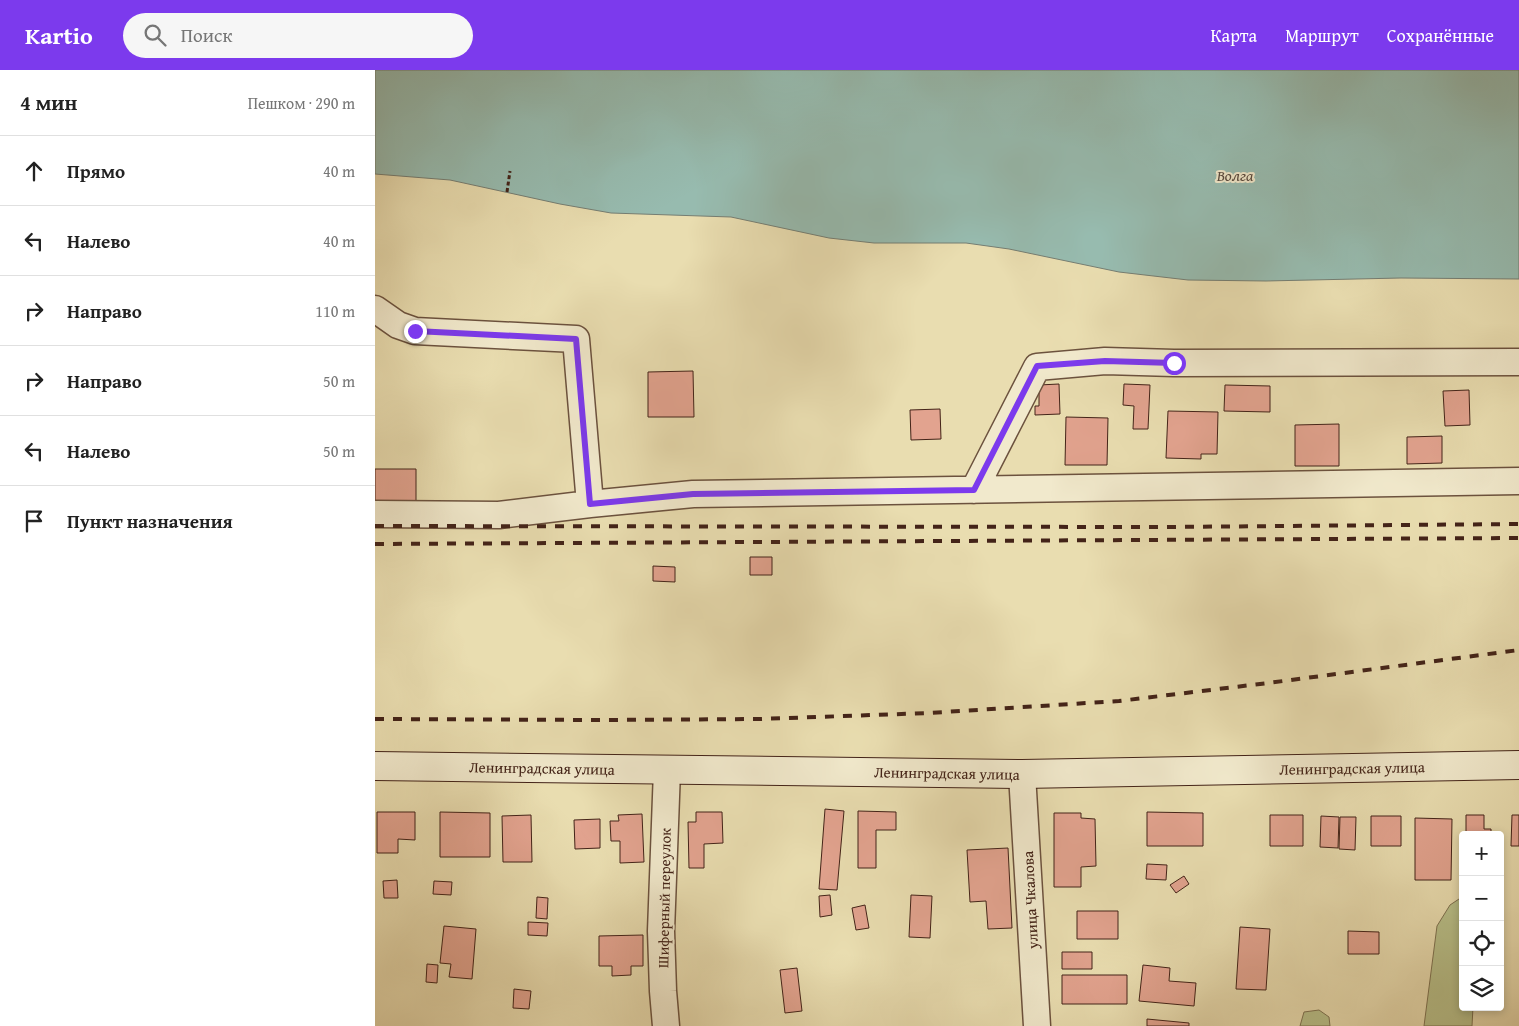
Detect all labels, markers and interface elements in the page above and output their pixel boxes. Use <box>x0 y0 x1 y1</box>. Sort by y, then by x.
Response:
search box <box>123 13 473 58</box>
text: Kartio <box>25 18 93 53</box>
icon: search <box>141 21 169 49</box>
text: Поиск <box>181 21 232 49</box>
text: Карта <box>1211 22 1257 49</box>
text: Маршрут <box>1285 22 1359 49</box>
text: Сохранённые <box>1387 22 1494 49</box>
text: 4 мин <box>20 87 77 118</box>
text: Пешком · 290 m <box>248 91 355 115</box>
icon: ahead <box>20 157 48 185</box>
text: Прямо <box>67 157 125 185</box>
text: 40 m <box>323 159 355 183</box>
water label: Волга <box>1216 163 1254 187</box>
icon: left <box>20 227 48 255</box>
text: Налево <box>67 227 130 255</box>
text: 40 m <box>323 229 355 253</box>
icon: right <box>20 297 48 325</box>
text: Направо <box>67 297 142 325</box>
text: 110 m <box>315 299 355 323</box>
route end <box>404 320 427 343</box>
route start <box>1163 352 1186 375</box>
icon: right <box>20 367 48 395</box>
text: Направо <box>67 367 142 395</box>
text: 50 m <box>323 369 355 393</box>
icon: left <box>20 437 48 465</box>
text: Налево <box>67 437 130 465</box>
text: 50 m <box>323 439 355 463</box>
icon: arrive <box>20 507 48 535</box>
text: Пункт назначения <box>67 507 233 535</box>
street label: Ленинградская улица <box>469 756 616 780</box>
street label: Ленинградская улица <box>1279 756 1426 780</box>
street label: Ленинградская улица <box>874 761 1021 785</box>
street label: Шиферный переулок <box>652 828 676 968</box>
map controls <box>1459 831 1504 1011</box>
button: + <box>1459 831 1504 876</box>
street label: улица Чкалова <box>1017 850 1043 951</box>
button: − <box>1459 876 1504 921</box>
button: locate <box>1459 921 1504 966</box>
button: layers <box>1459 966 1504 1011</box>

